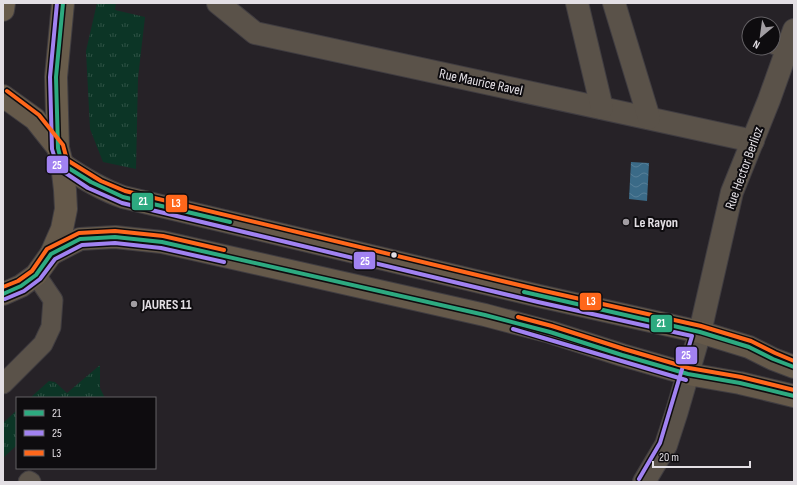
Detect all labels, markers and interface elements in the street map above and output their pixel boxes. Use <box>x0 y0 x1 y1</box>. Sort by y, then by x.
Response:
north arrow <box>741 16 781 56</box>
text: N <box>751 37 762 51</box>
street label: Rue Maurice Ravel <box>438 65 524 99</box>
street label: Rue Hector Berlioz <box>721 124 767 212</box>
line badge: 25 <box>46 155 69 174</box>
text: 25 <box>52 159 62 172</box>
line badge: 21 <box>131 192 154 211</box>
line badge: L3 <box>165 194 188 213</box>
text: 21 <box>138 195 148 208</box>
text: L3 <box>171 197 181 210</box>
place label: Le Rayon <box>634 214 678 231</box>
marker: Le Rayon <box>621 217 631 227</box>
unlabelled marker <box>389 250 399 260</box>
line badge: 25 <box>353 251 376 270</box>
text: 25 <box>360 255 370 268</box>
line badge: L3 <box>579 292 602 311</box>
text: L3 <box>586 295 596 308</box>
place label: JAURES 11 <box>141 296 192 313</box>
marker: JAURES 11 <box>129 299 139 309</box>
line badge: 21 <box>650 314 673 333</box>
text: 21 <box>656 317 666 330</box>
line badge: 25 <box>675 346 698 365</box>
text: 25 <box>681 349 691 362</box>
legend <box>16 397 156 469</box>
text: 21 <box>52 406 62 421</box>
text: 25 <box>52 426 62 441</box>
scale bar <box>653 443 750 469</box>
text: L3 <box>52 446 61 461</box>
text: 20 m <box>659 450 679 465</box>

